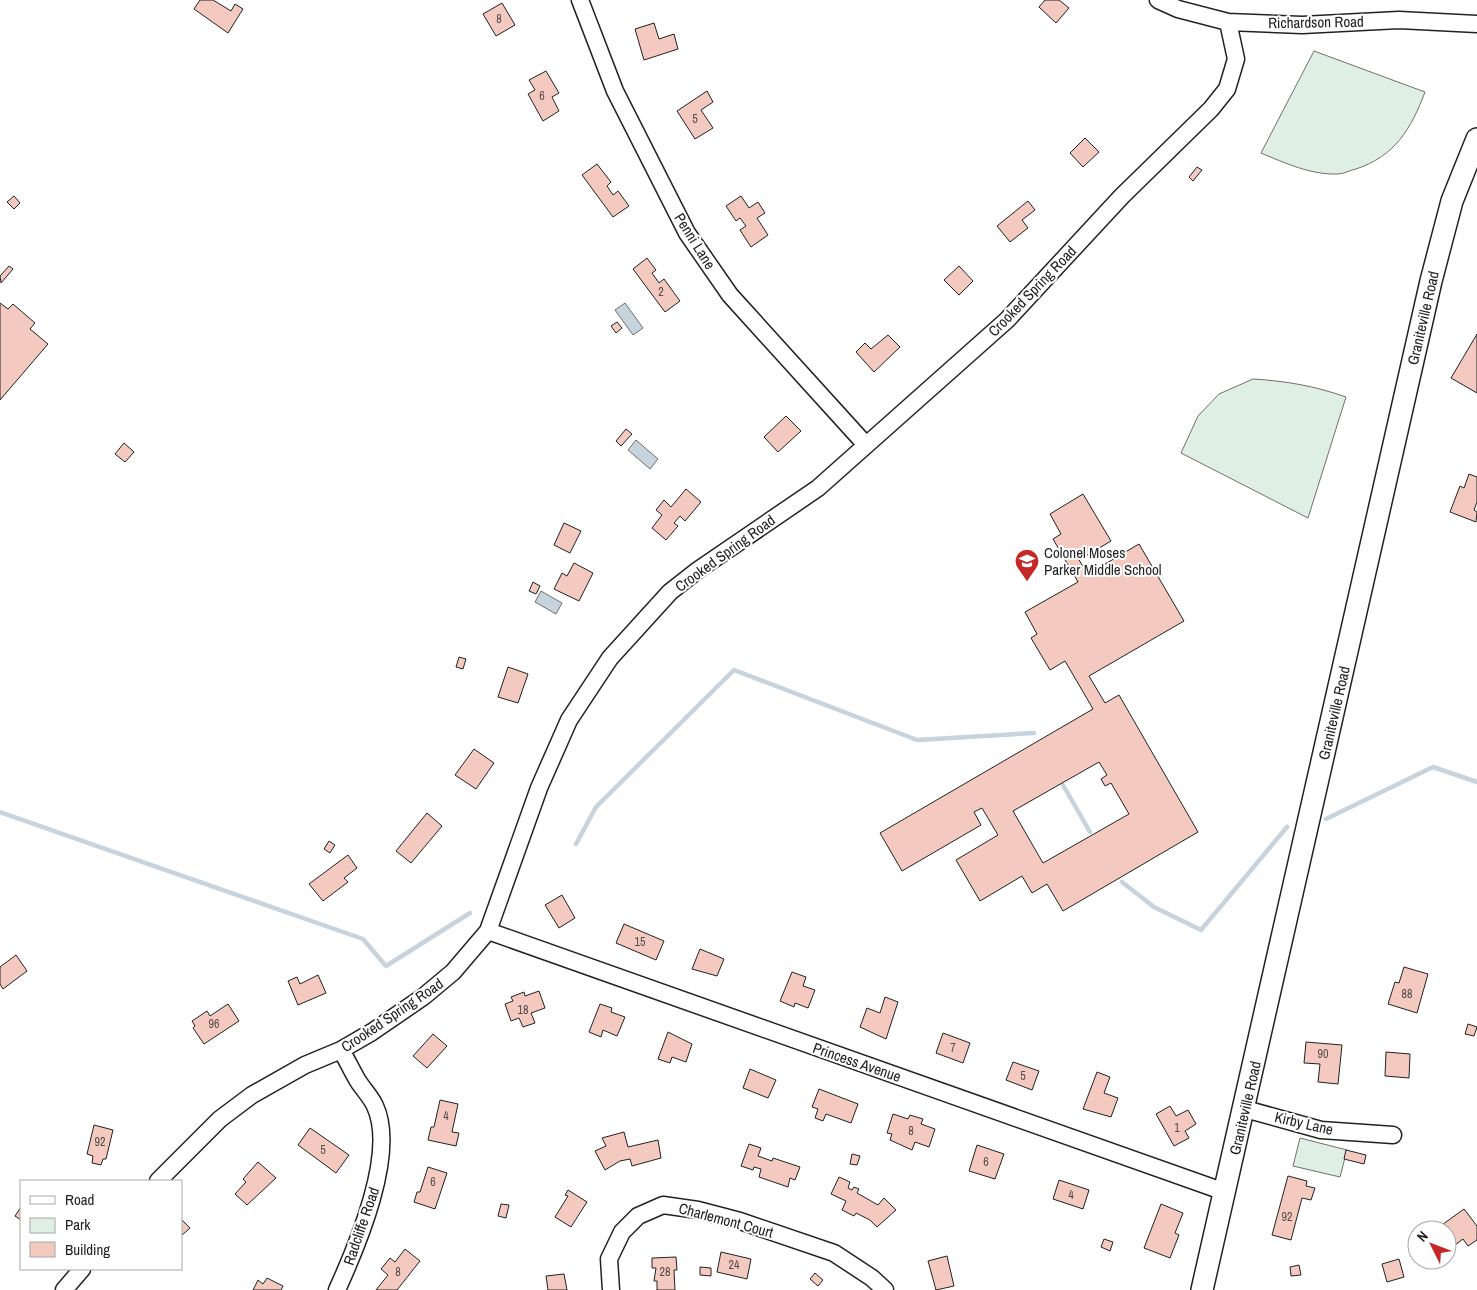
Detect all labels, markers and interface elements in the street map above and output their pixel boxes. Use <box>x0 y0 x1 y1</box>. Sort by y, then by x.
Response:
house number: 8 <box>496 11 502 27</box>
street label: Richardson Road <box>1268 11 1364 33</box>
house number: 6 <box>539 88 545 104</box>
house number: 5 <box>692 111 698 127</box>
street label: Penni Lane <box>669 209 721 273</box>
street label: Crooked Spring Road <box>983 241 1081 341</box>
street label: Graniteville Road <box>1402 269 1444 367</box>
house number: 2 <box>658 284 664 300</box>
street label: Crooked Spring Road <box>671 510 779 596</box>
place label: Colonel Moses Parker Middle School <box>1044 542 1162 580</box>
school or university icon: Colonel Moses Parker Middle School <box>1014 548 1040 582</box>
street label: Graniteville Road <box>1313 664 1355 762</box>
house number: 15 <box>635 934 646 950</box>
street label: Crooked Spring Road <box>337 973 447 1057</box>
house number: 88 <box>1402 986 1412 1002</box>
house number: 18 <box>518 1002 528 1018</box>
house number: 96 <box>209 1016 219 1032</box>
street label: Princess Avenue <box>810 1037 904 1087</box>
house number: 7 <box>950 1040 956 1056</box>
house number: 90 <box>1318 1046 1328 1062</box>
street label: Graniteville Road <box>1224 1059 1266 1157</box>
house number: 5 <box>1020 1068 1026 1084</box>
street label: Kirby Lane <box>1273 1106 1335 1140</box>
house number: 4 <box>443 1108 449 1124</box>
house number: 1 <box>1174 1120 1180 1136</box>
house number: 8 <box>908 1123 914 1139</box>
house number: 92 <box>95 1134 105 1150</box>
house number: 5 <box>320 1142 326 1158</box>
house number: 6 <box>983 1154 989 1170</box>
house number: 6 <box>430 1174 436 1190</box>
legend <box>20 1180 182 1270</box>
street label: Radcliffe Road <box>338 1184 384 1268</box>
house number: 4 <box>1068 1187 1074 1203</box>
text: Road <box>65 1189 94 1210</box>
street label: Charlemont Court <box>676 1197 776 1243</box>
house number: 92 <box>1282 1209 1292 1225</box>
text: Park <box>65 1214 91 1235</box>
north arrow <box>1407 1220 1457 1270</box>
text: N <box>1413 1227 1432 1245</box>
text: Building <box>65 1239 110 1260</box>
house number: 24 <box>729 1257 740 1273</box>
house number: 8 <box>395 1264 401 1280</box>
house number: 28 <box>660 1264 670 1280</box>

